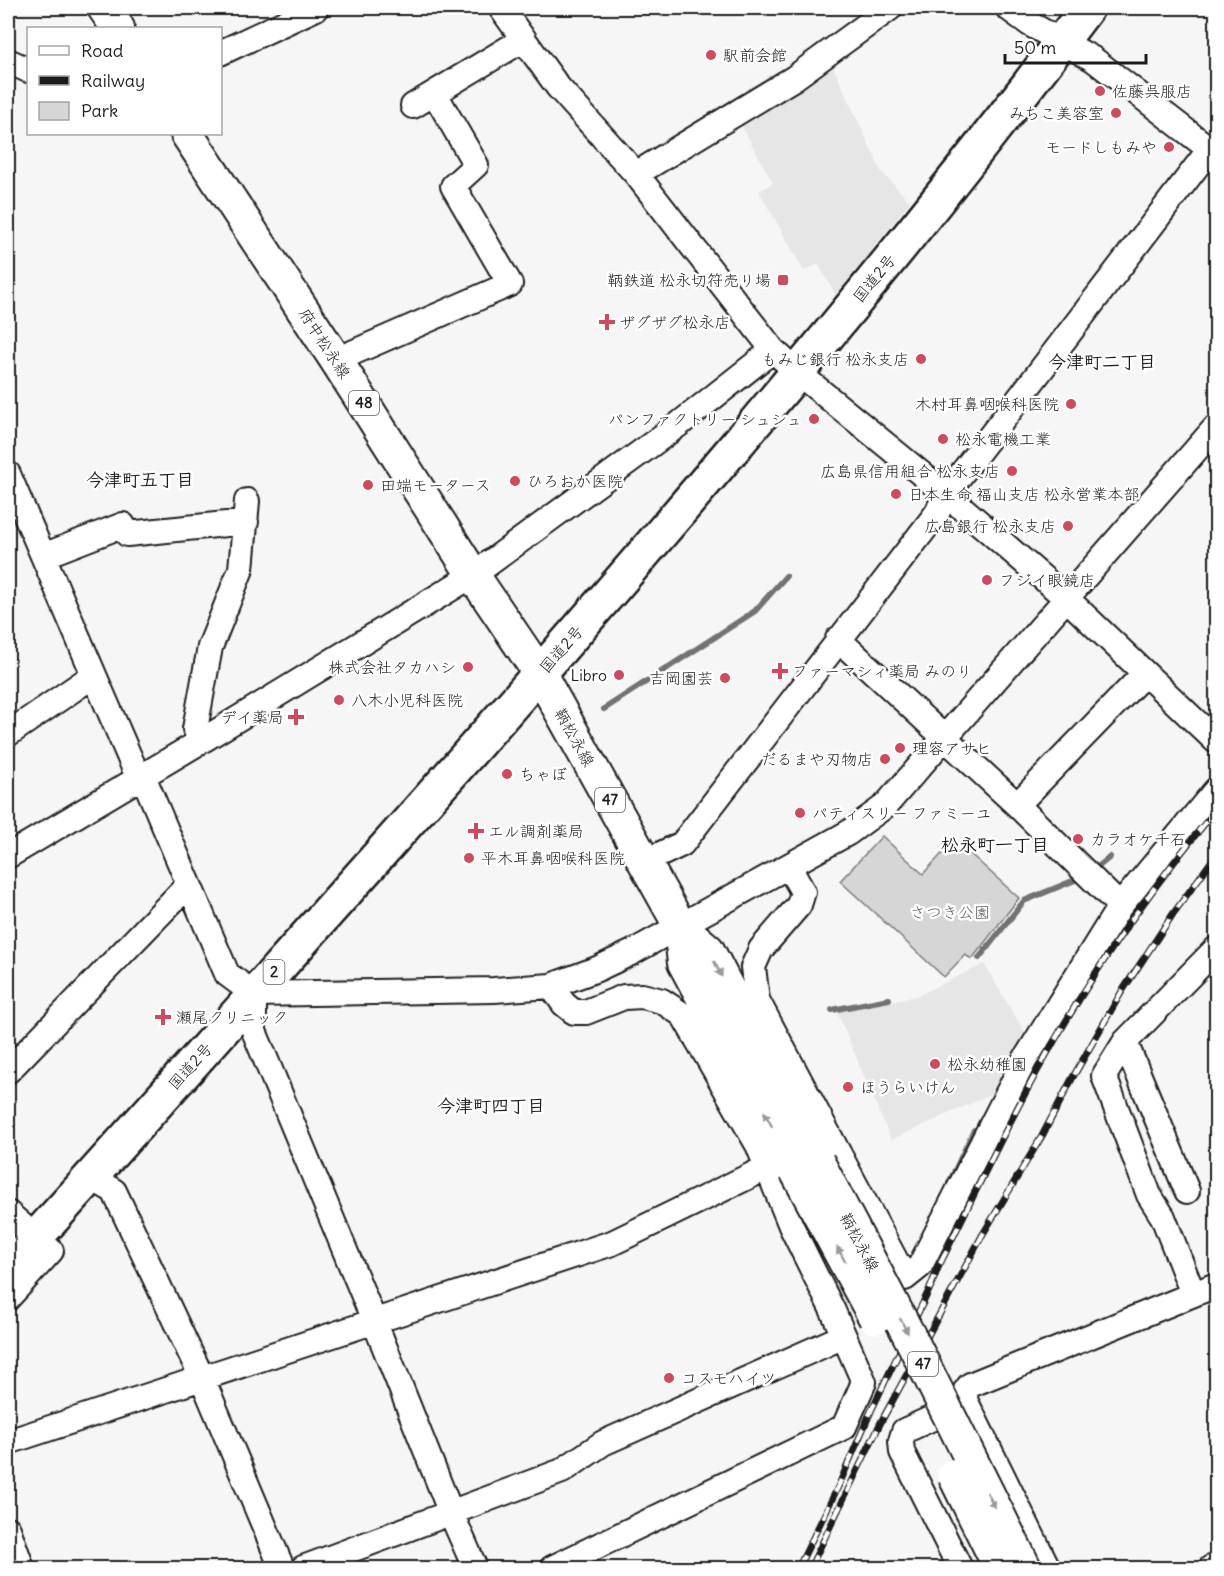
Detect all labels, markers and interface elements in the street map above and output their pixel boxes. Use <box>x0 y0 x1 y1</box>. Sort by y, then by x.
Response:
legend <box>27 27 222 135</box>
scale bar <box>1005 27 1146 65</box>
text: 50 m <box>1014 36 1056 59</box>
text: Road <box>81 39 124 62</box>
place label: 駅前会館 <box>723 45 787 65</box>
marker: 駅前会館 <box>704 48 718 62</box>
text: Railway <box>81 69 145 92</box>
place label: 佐藤呉服店 <box>1112 81 1192 101</box>
marker: 佐藤呉服店 <box>1093 84 1107 98</box>
text: Park <box>81 99 118 122</box>
place label: みちこ美容室 <box>1009 103 1104 123</box>
marker: みちこ美容室 <box>1109 106 1123 120</box>
place label: モードしもみや <box>1045 137 1157 157</box>
marker: モードしもみや <box>1162 140 1176 154</box>
street label: 国道2号 <box>848 250 900 306</box>
place label: 鞆鉄道 松永切符売り場 <box>607 270 771 290</box>
marker: 鞆鉄道 松永切符売り場 <box>776 273 790 287</box>
street label: 府中松永線 <box>295 304 355 382</box>
place label: ザグザグ松永店 <box>619 312 730 332</box>
marker: ザグザグ松永店 <box>600 315 614 329</box>
place label: もみじ銀行 松永支店 <box>761 349 909 369</box>
district label: 今津町二丁目 <box>1048 350 1156 373</box>
marker: もみじ銀行 松永支店 <box>914 352 928 366</box>
road number: 48 <box>349 391 379 415</box>
place label: 木村耳鼻咽喉科医院 <box>915 394 1059 414</box>
marker: 木村耳鼻咽喉科医院 <box>1064 397 1078 411</box>
place label: パンファクトリー シュシュ <box>608 409 802 429</box>
marker: パンファクトリー シュシュ <box>807 412 821 426</box>
place label: 松永電機工業 <box>955 429 1051 449</box>
marker: 松永電機工業 <box>936 432 950 446</box>
place label: 広島県信用組合 松永支店 <box>820 461 1000 481</box>
marker: 広島県信用組合 松永支店 <box>1005 464 1019 478</box>
district label: 今津町五丁目 <box>86 468 194 491</box>
place label: ひろおか医院 <box>527 471 623 491</box>
marker: ひろおか医院 <box>508 474 522 488</box>
place label: 田端モータース <box>380 475 491 495</box>
marker: 田端モータース <box>361 478 375 492</box>
place label: 日本生命 福山支店 松永営業本部 <box>908 484 1140 504</box>
marker: 日本生命 福山支店 松永営業本部 <box>889 487 903 501</box>
place label: 広島銀行 松永支店 <box>924 516 1056 536</box>
marker: 広島銀行 松永支店 <box>1061 519 1075 533</box>
place label: フジイ眼鏡店 <box>999 570 1095 590</box>
marker: フジイ眼鏡店 <box>980 573 994 587</box>
street label: 国道2号 <box>535 621 587 677</box>
place label: 株式会社タカハシ <box>328 657 456 677</box>
marker: 株式会社タカハシ <box>461 660 475 674</box>
place label: ファーマシィ薬局 みのり <box>792 661 972 681</box>
marker: ファーマシィ薬局 みのり <box>773 664 787 678</box>
place label: Libro <box>571 665 607 685</box>
marker: Libro <box>612 668 626 682</box>
place label: 吉岡園芸 <box>649 668 713 688</box>
marker: 吉岡園芸 <box>718 671 732 685</box>
place label: 八木小児科医院 <box>351 690 463 710</box>
marker: 八木小児科医院 <box>332 693 346 707</box>
street label: 鞆松永線 <box>551 704 599 770</box>
place label: デイ薬局 <box>221 707 284 727</box>
marker: デイ薬局 <box>289 710 303 724</box>
place label: 理容アサヒ <box>912 738 992 758</box>
marker: 理容アサヒ <box>893 741 907 755</box>
place label: だるまや刃物店 <box>761 749 873 769</box>
marker: だるまや刃物店 <box>878 752 892 766</box>
place label: ちゃぼ <box>519 764 567 784</box>
marker: ちゃぼ <box>500 767 514 781</box>
road number: 47 <box>595 788 625 812</box>
place label: パティスリー ファミーユ <box>812 803 992 823</box>
marker: パティスリー ファミーユ <box>793 806 807 820</box>
place label: エル調剤薬局 <box>488 821 584 841</box>
marker: エル調剤薬局 <box>469 824 483 838</box>
place label: カラオケ千石 <box>1090 829 1186 849</box>
marker: カラオケ千石 <box>1071 832 1085 846</box>
district label: 松永町一丁目 <box>941 833 1049 856</box>
place label: 平木耳鼻咽喉科医院 <box>481 848 625 868</box>
marker: 平木耳鼻咽喉科医院 <box>462 851 476 865</box>
park label: さつき公園 <box>910 902 990 922</box>
road number: 2 <box>264 960 284 984</box>
one-way arrow <box>713 961 723 978</box>
place label: 瀬尾クリニック <box>176 1007 288 1027</box>
marker: 瀬尾クリニック <box>154 1008 172 1026</box>
street label: 国道2号 <box>164 1038 216 1094</box>
place label: 松永幼稚園 <box>947 1054 1027 1074</box>
marker: 松永幼稚園 <box>928 1057 942 1071</box>
place label: ほうらいけん <box>860 1077 956 1097</box>
marker: ほうらいけん <box>841 1080 855 1094</box>
district label: 今津町四丁目 <box>437 1094 545 1117</box>
one-way arrow <box>763 1110 773 1127</box>
street label: 鞆松永線 <box>836 1209 884 1275</box>
one-way arrow <box>836 1245 846 1262</box>
one-way arrow <box>899 1317 909 1334</box>
road number: 47 <box>908 1352 938 1376</box>
place label: コスモハイツ <box>681 1368 776 1388</box>
marker: コスモハイツ <box>662 1371 676 1385</box>
one-way arrow <box>986 1492 996 1509</box>

